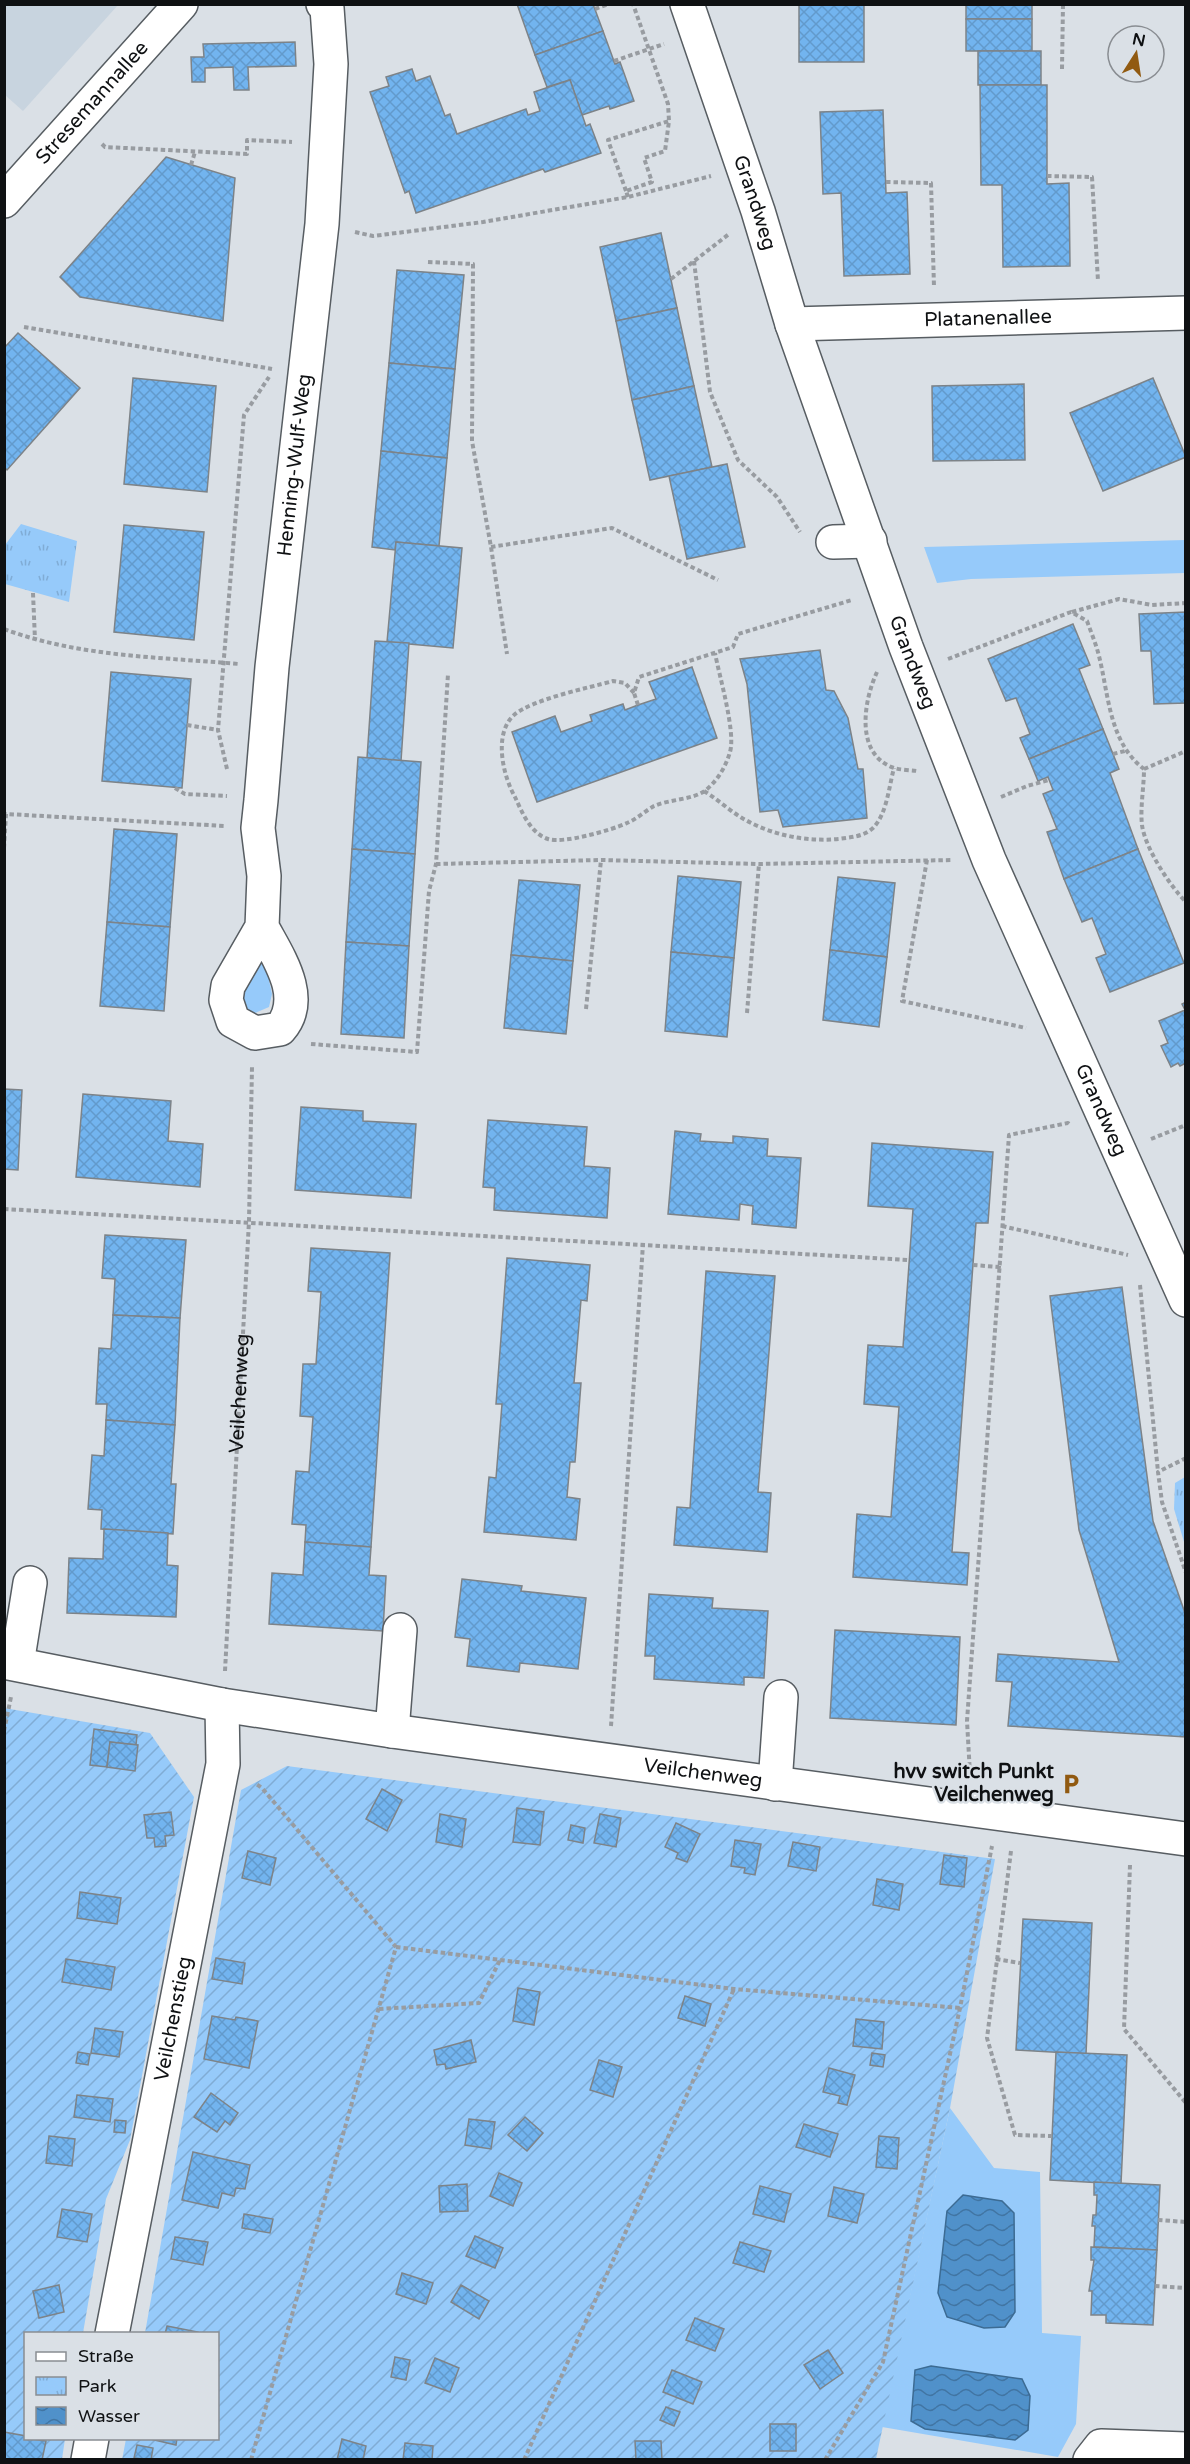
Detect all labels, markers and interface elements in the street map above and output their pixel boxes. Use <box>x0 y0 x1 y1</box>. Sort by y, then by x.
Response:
north arrow <box>1106 24 1166 84</box>
text: N <box>1131 29 1147 51</box>
street label: Stresemannallee <box>31 36 154 169</box>
street label: Grandweg <box>728 152 781 253</box>
street label: Platanenallee <box>924 305 1052 332</box>
street label: Henning-Wulf-Weg <box>273 373 317 558</box>
street label: Grandweg <box>884 612 941 713</box>
street label: Grandweg <box>1070 1060 1132 1160</box>
street label: Veilchenweg <box>225 1333 255 1454</box>
street label: Veilchenweg <box>642 1753 764 1793</box>
place label: hvv switch Punkt Veilchenweg <box>894 1760 1054 1807</box>
parking icon: hvv switch Punkt Veilchenweg <box>1059 1772 1083 1796</box>
street label: Veilchenstieg <box>149 1955 197 2083</box>
legend <box>24 2332 219 2440</box>
text: Straße <box>78 2345 134 2367</box>
text: Park <box>78 2375 117 2397</box>
text: Wasser <box>78 2405 140 2427</box>

